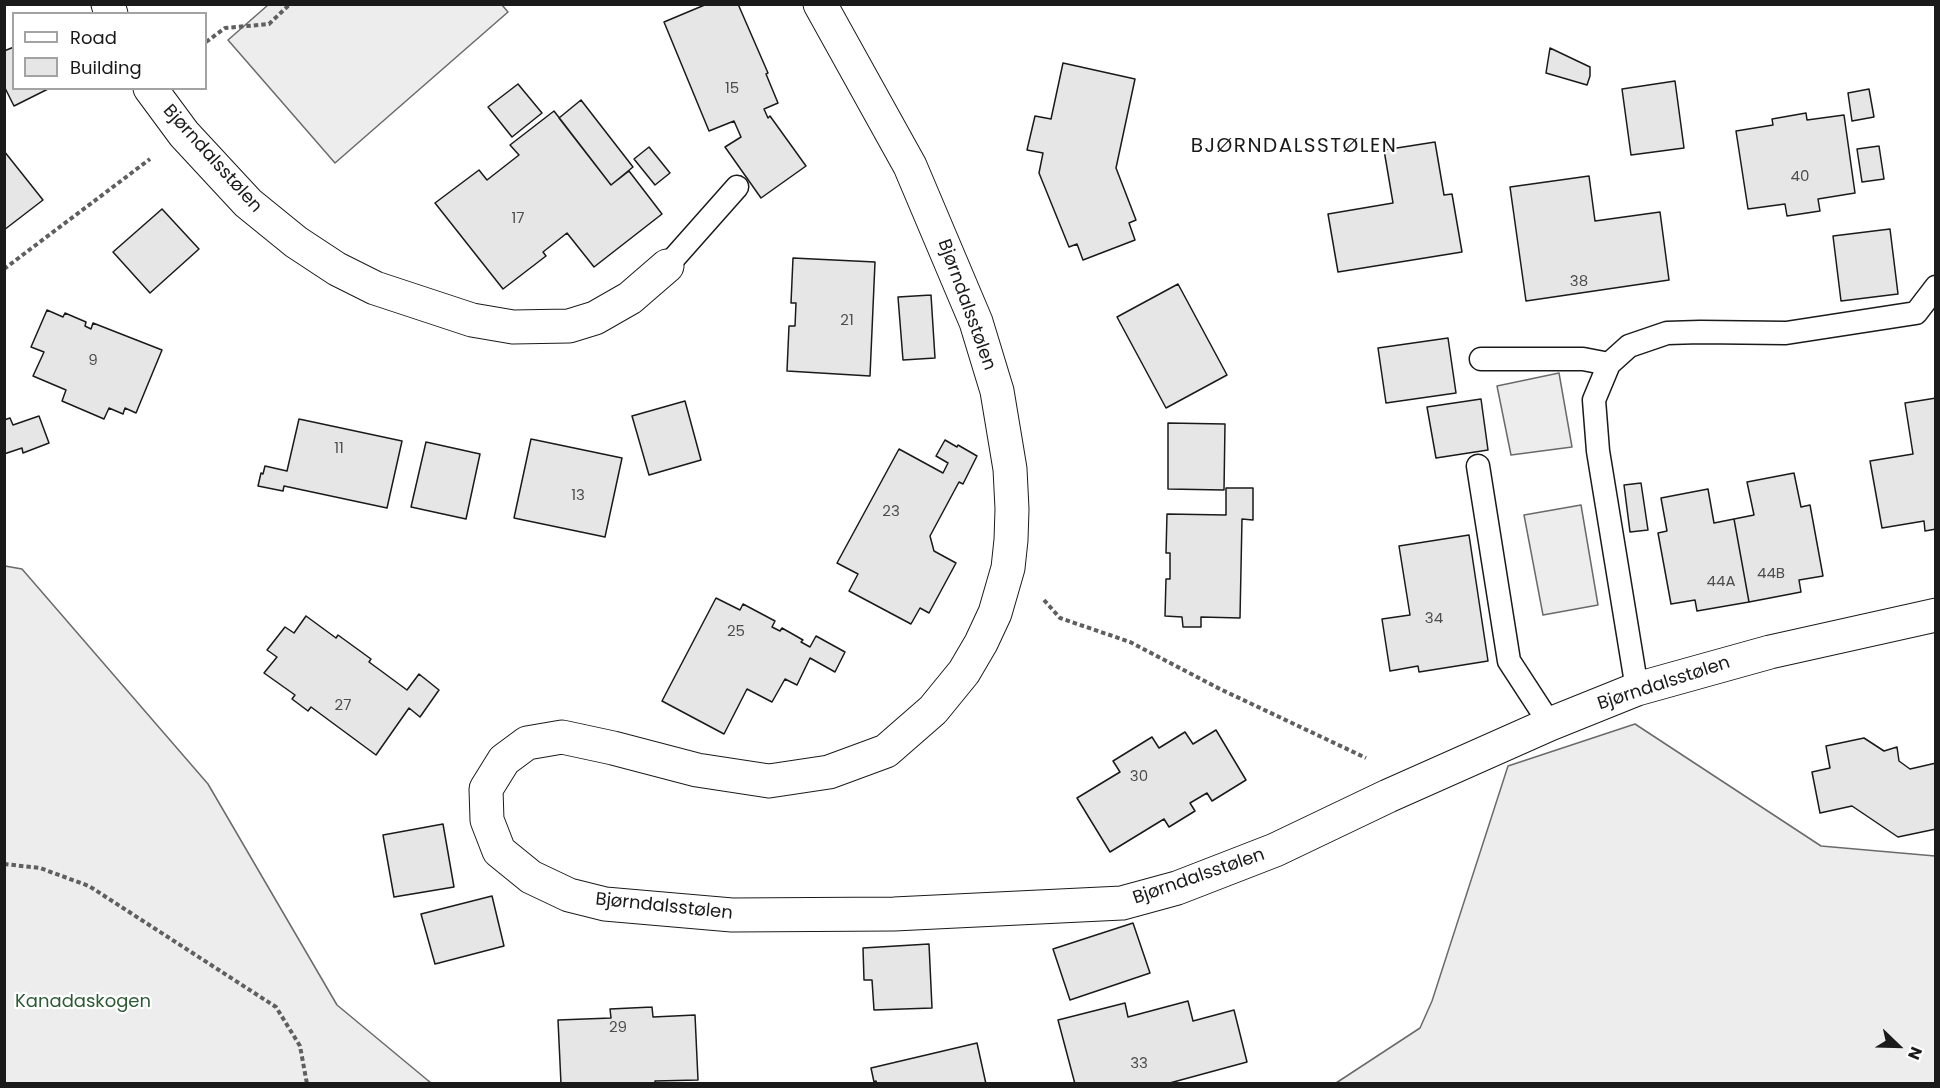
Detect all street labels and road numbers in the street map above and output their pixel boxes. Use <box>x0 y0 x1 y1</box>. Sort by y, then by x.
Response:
street label: Bjørndalsstølen <box>158 101 266 217</box>
street label: Bjørndalsstølen <box>932 236 1000 374</box>
street label: Bjørndalsstølen <box>1595 652 1733 716</box>
street label: Bjørndalsstølen <box>1130 844 1268 910</box>
street label: Bjørndalsstølen <box>594 889 734 925</box>

